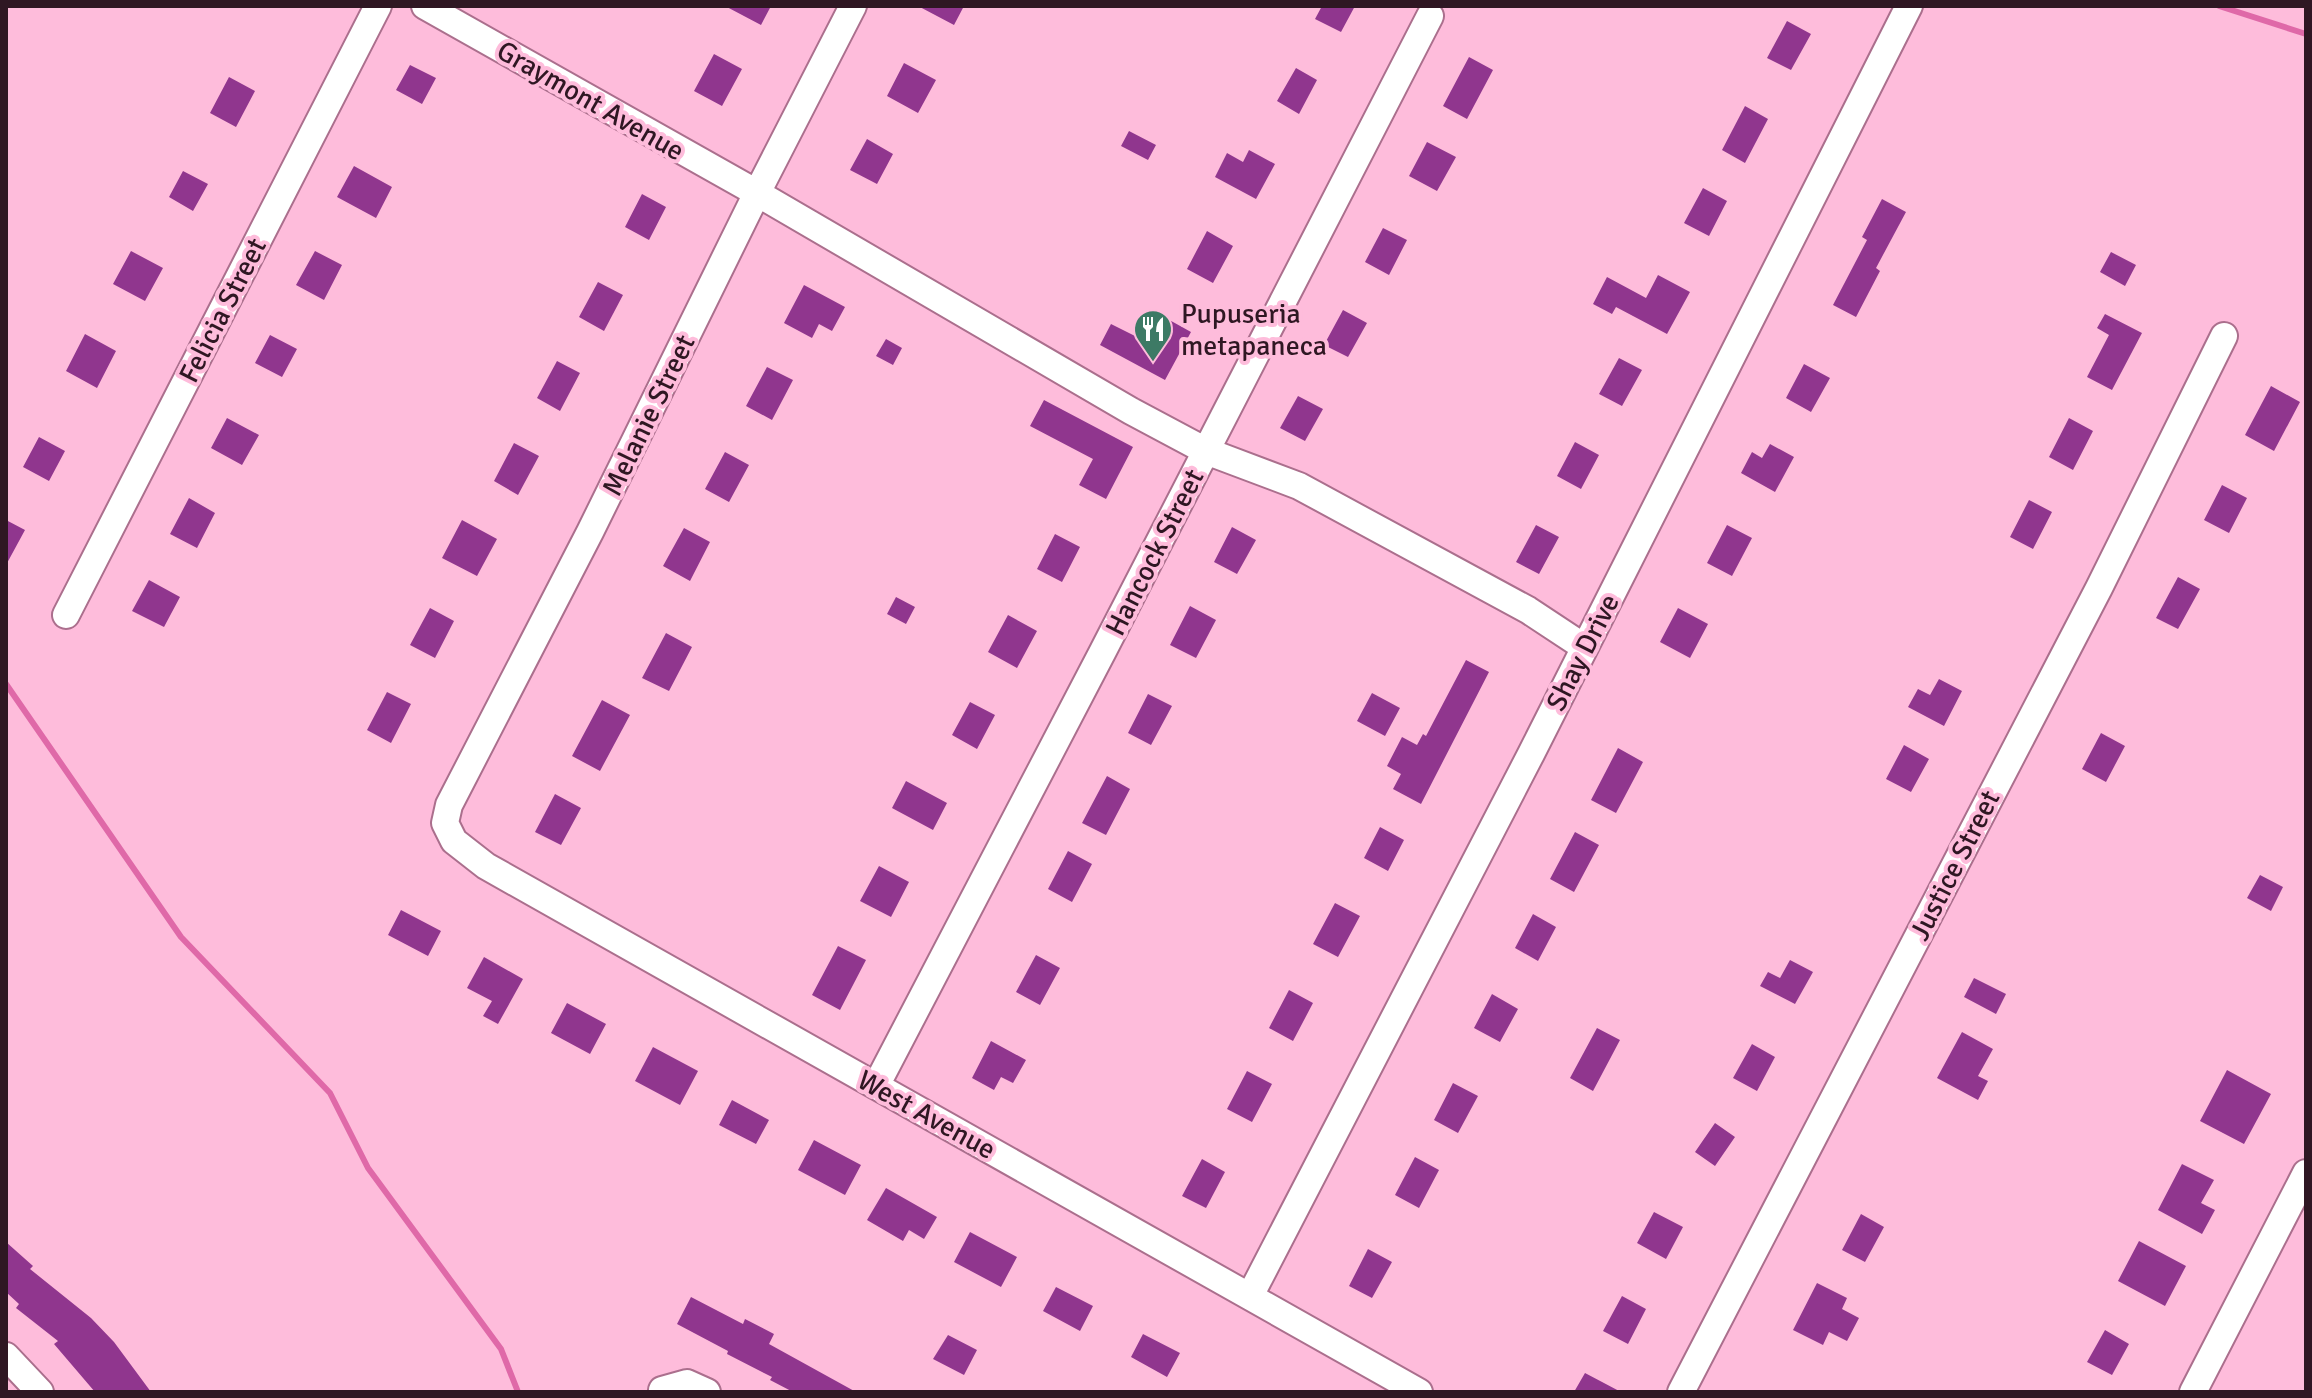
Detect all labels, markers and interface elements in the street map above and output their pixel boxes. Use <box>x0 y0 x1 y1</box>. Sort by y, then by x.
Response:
street label: Graymont Avenue <box>491 33 690 168</box>
street label: Felicia Street <box>172 232 274 389</box>
place label: Pupuseria metapaneca <box>1181 297 1327 363</box>
restaurant icon: Pupuseria metapaneca <box>1132 308 1174 363</box>
street label: Melanie Street <box>595 329 703 502</box>
street label: Hancock Street <box>1098 463 1212 641</box>
street label: Shay Drive <box>1539 588 1627 717</box>
street label: Justice Street <box>1903 785 2007 946</box>
street label: West Avenue <box>852 1063 1001 1167</box>

